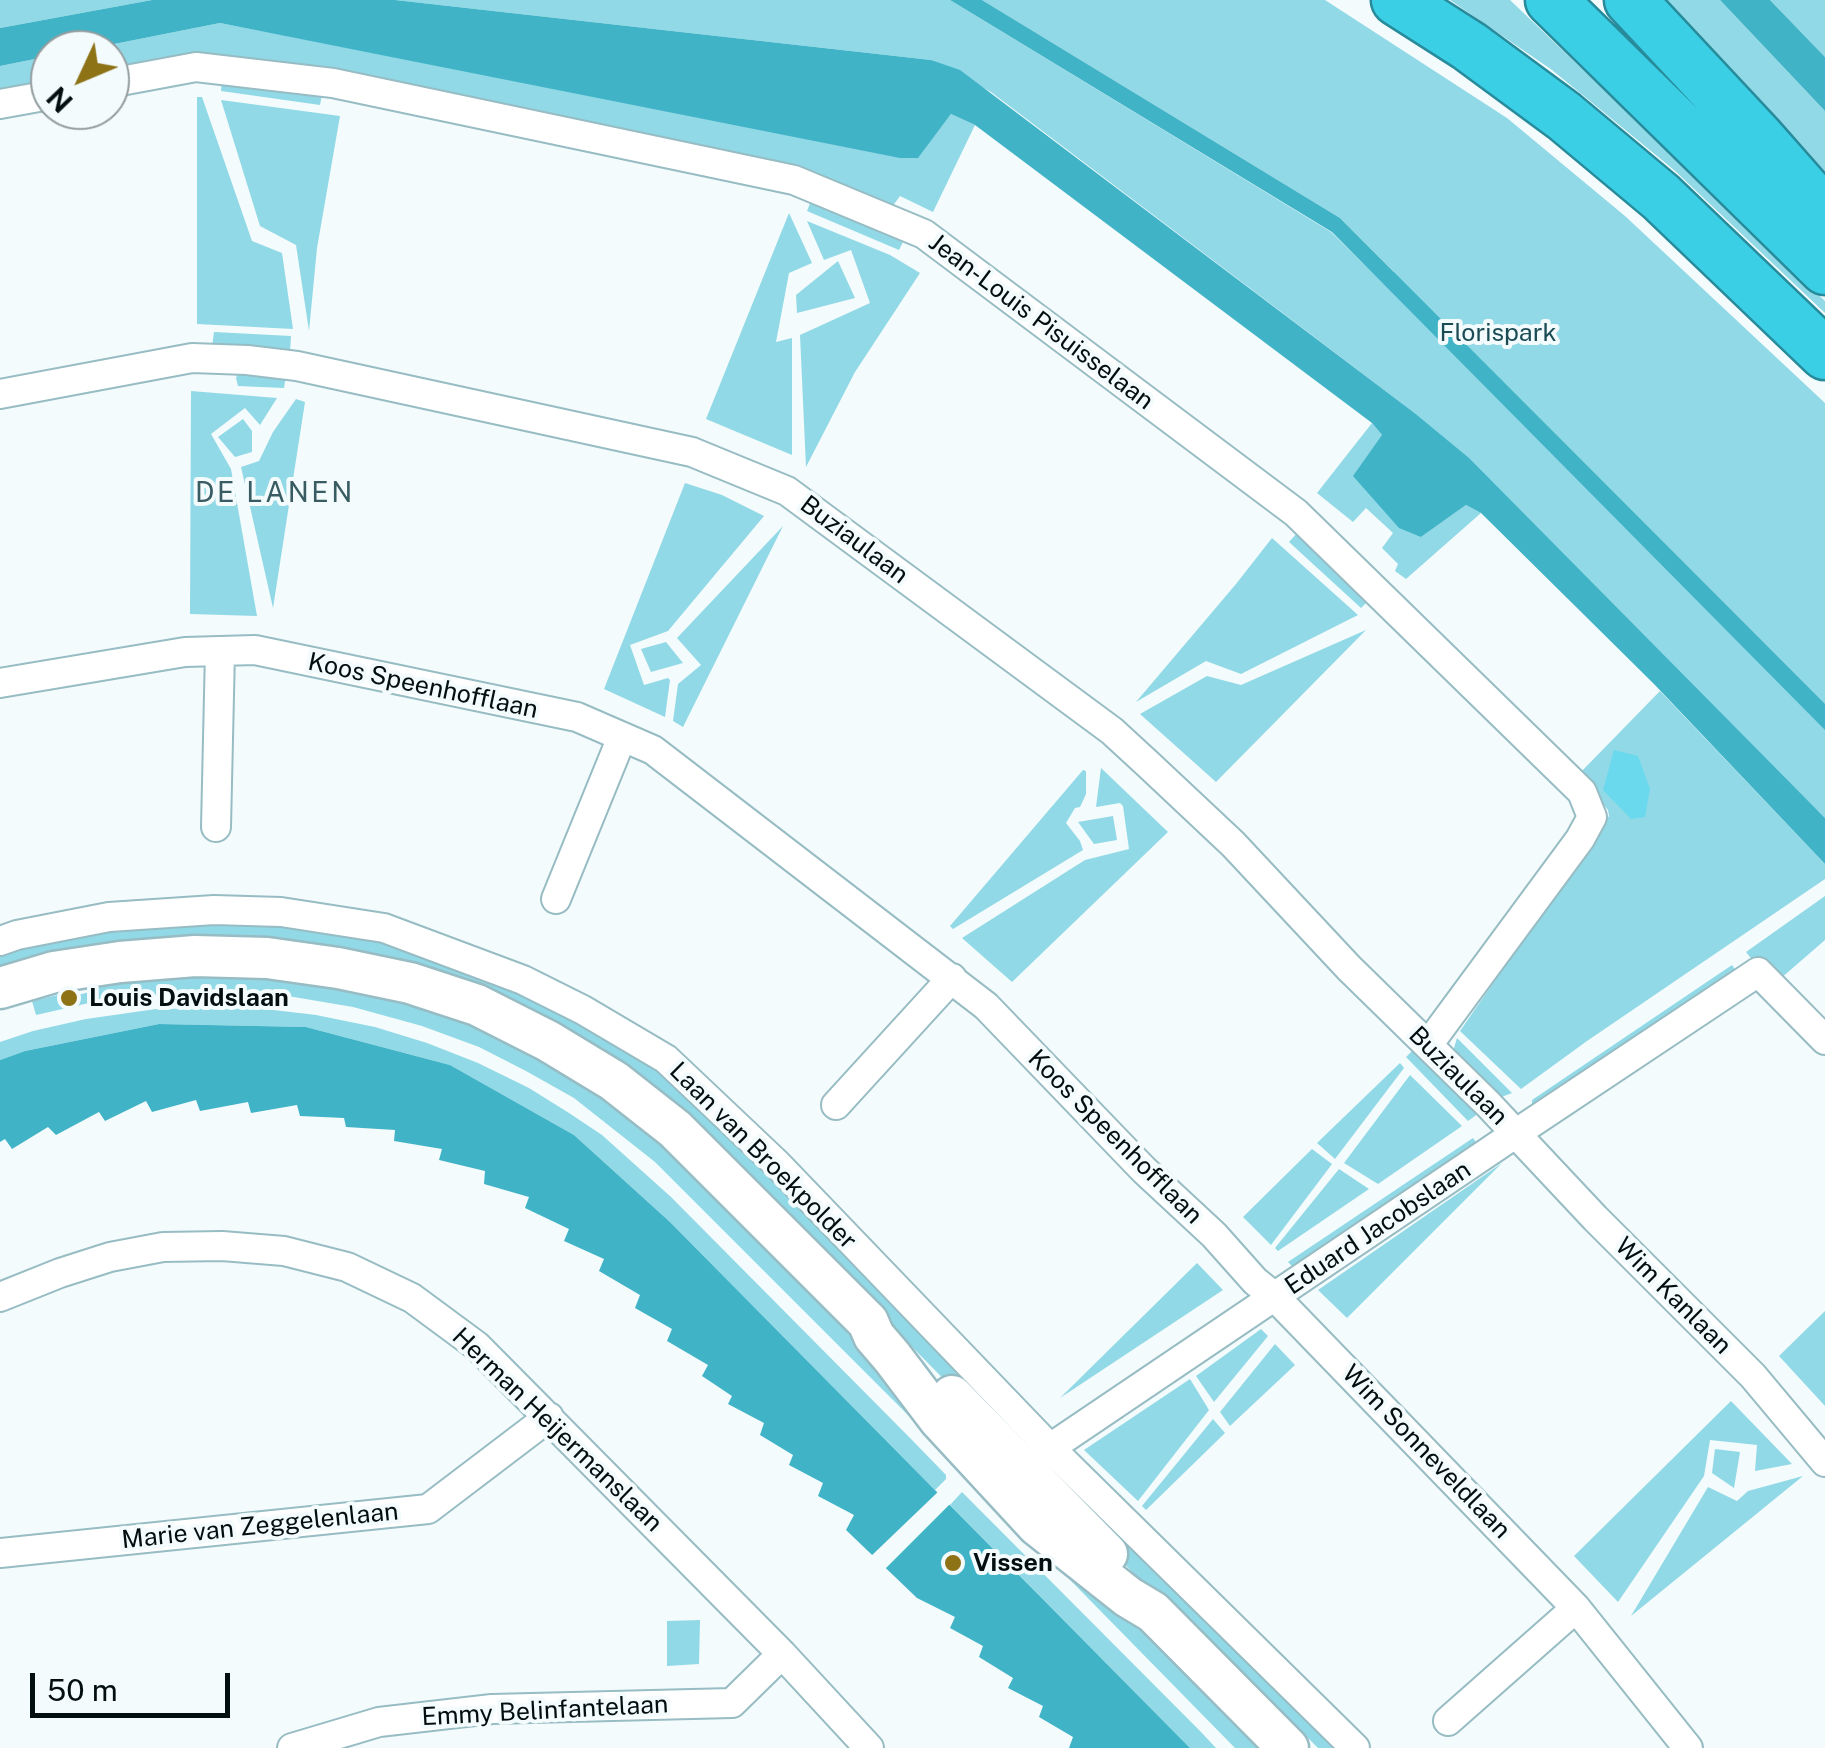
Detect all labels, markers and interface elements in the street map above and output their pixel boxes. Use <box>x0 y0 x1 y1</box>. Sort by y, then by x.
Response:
north arrow <box>30 30 130 130</box>
text: N <box>40 80 79 119</box>
street label: Jean-Louis Pisuisselaan <box>923 228 1159 416</box>
park label: Florispark <box>1440 318 1556 348</box>
district label: DE LANEN <box>195 476 355 510</box>
street label: Buziaulaan <box>794 490 914 590</box>
street label: Koos Speenhofflaan <box>305 647 541 725</box>
place label: Louis Davidslaan <box>89 983 289 1013</box>
marker: Louis Davidslaan <box>58 987 80 1009</box>
street label: Buziaulaan <box>1402 1020 1514 1132</box>
street label: Koos Speenhofflaan <box>1022 1044 1208 1230</box>
street label: Laan van Broekpolder <box>663 1056 863 1256</box>
street label: Eduard Jacobslaan <box>1280 1155 1476 1301</box>
street label: Wim Kanlaan <box>1608 1231 1738 1361</box>
street label: Herman Heijermanslaan <box>446 1322 668 1538</box>
street label: Wim Sonneveldlaan <box>1335 1359 1517 1545</box>
street label: Marie van Zeggelenlaan <box>120 1497 400 1555</box>
place label: Vissen <box>973 1548 1053 1578</box>
marker: Vissen <box>942 1552 964 1574</box>
scale bar <box>35 1653 235 1715</box>
text: 50 m <box>47 1672 118 1708</box>
street label: Emmy Belinfantelaan <box>421 1690 669 1732</box>

